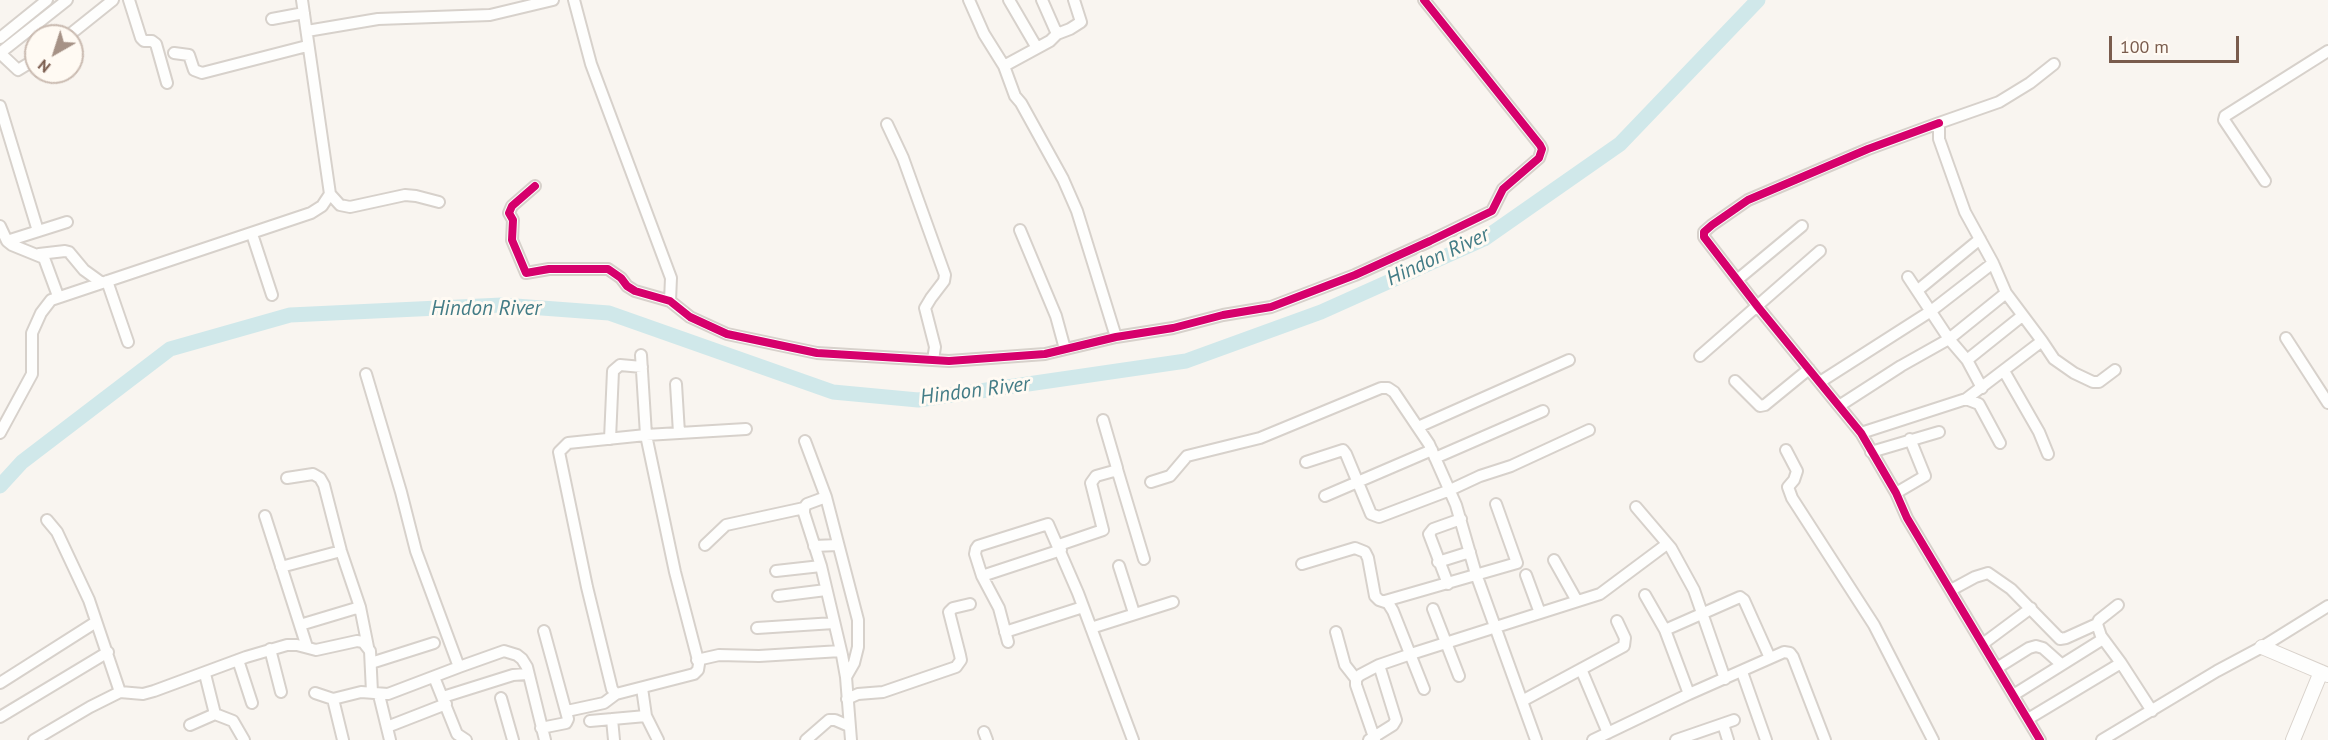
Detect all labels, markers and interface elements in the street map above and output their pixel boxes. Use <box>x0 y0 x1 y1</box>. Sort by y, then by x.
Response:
north arrow <box>24 24 84 84</box>
scale bar <box>2112 24 2242 62</box>
text: 100 m <box>2120 35 2169 58</box>
text: N <box>34 55 54 78</box>
water label: Hindon River <box>1383 222 1493 292</box>
water label: Hindon River <box>431 296 541 322</box>
water label: Hindon River <box>919 372 1031 410</box>

